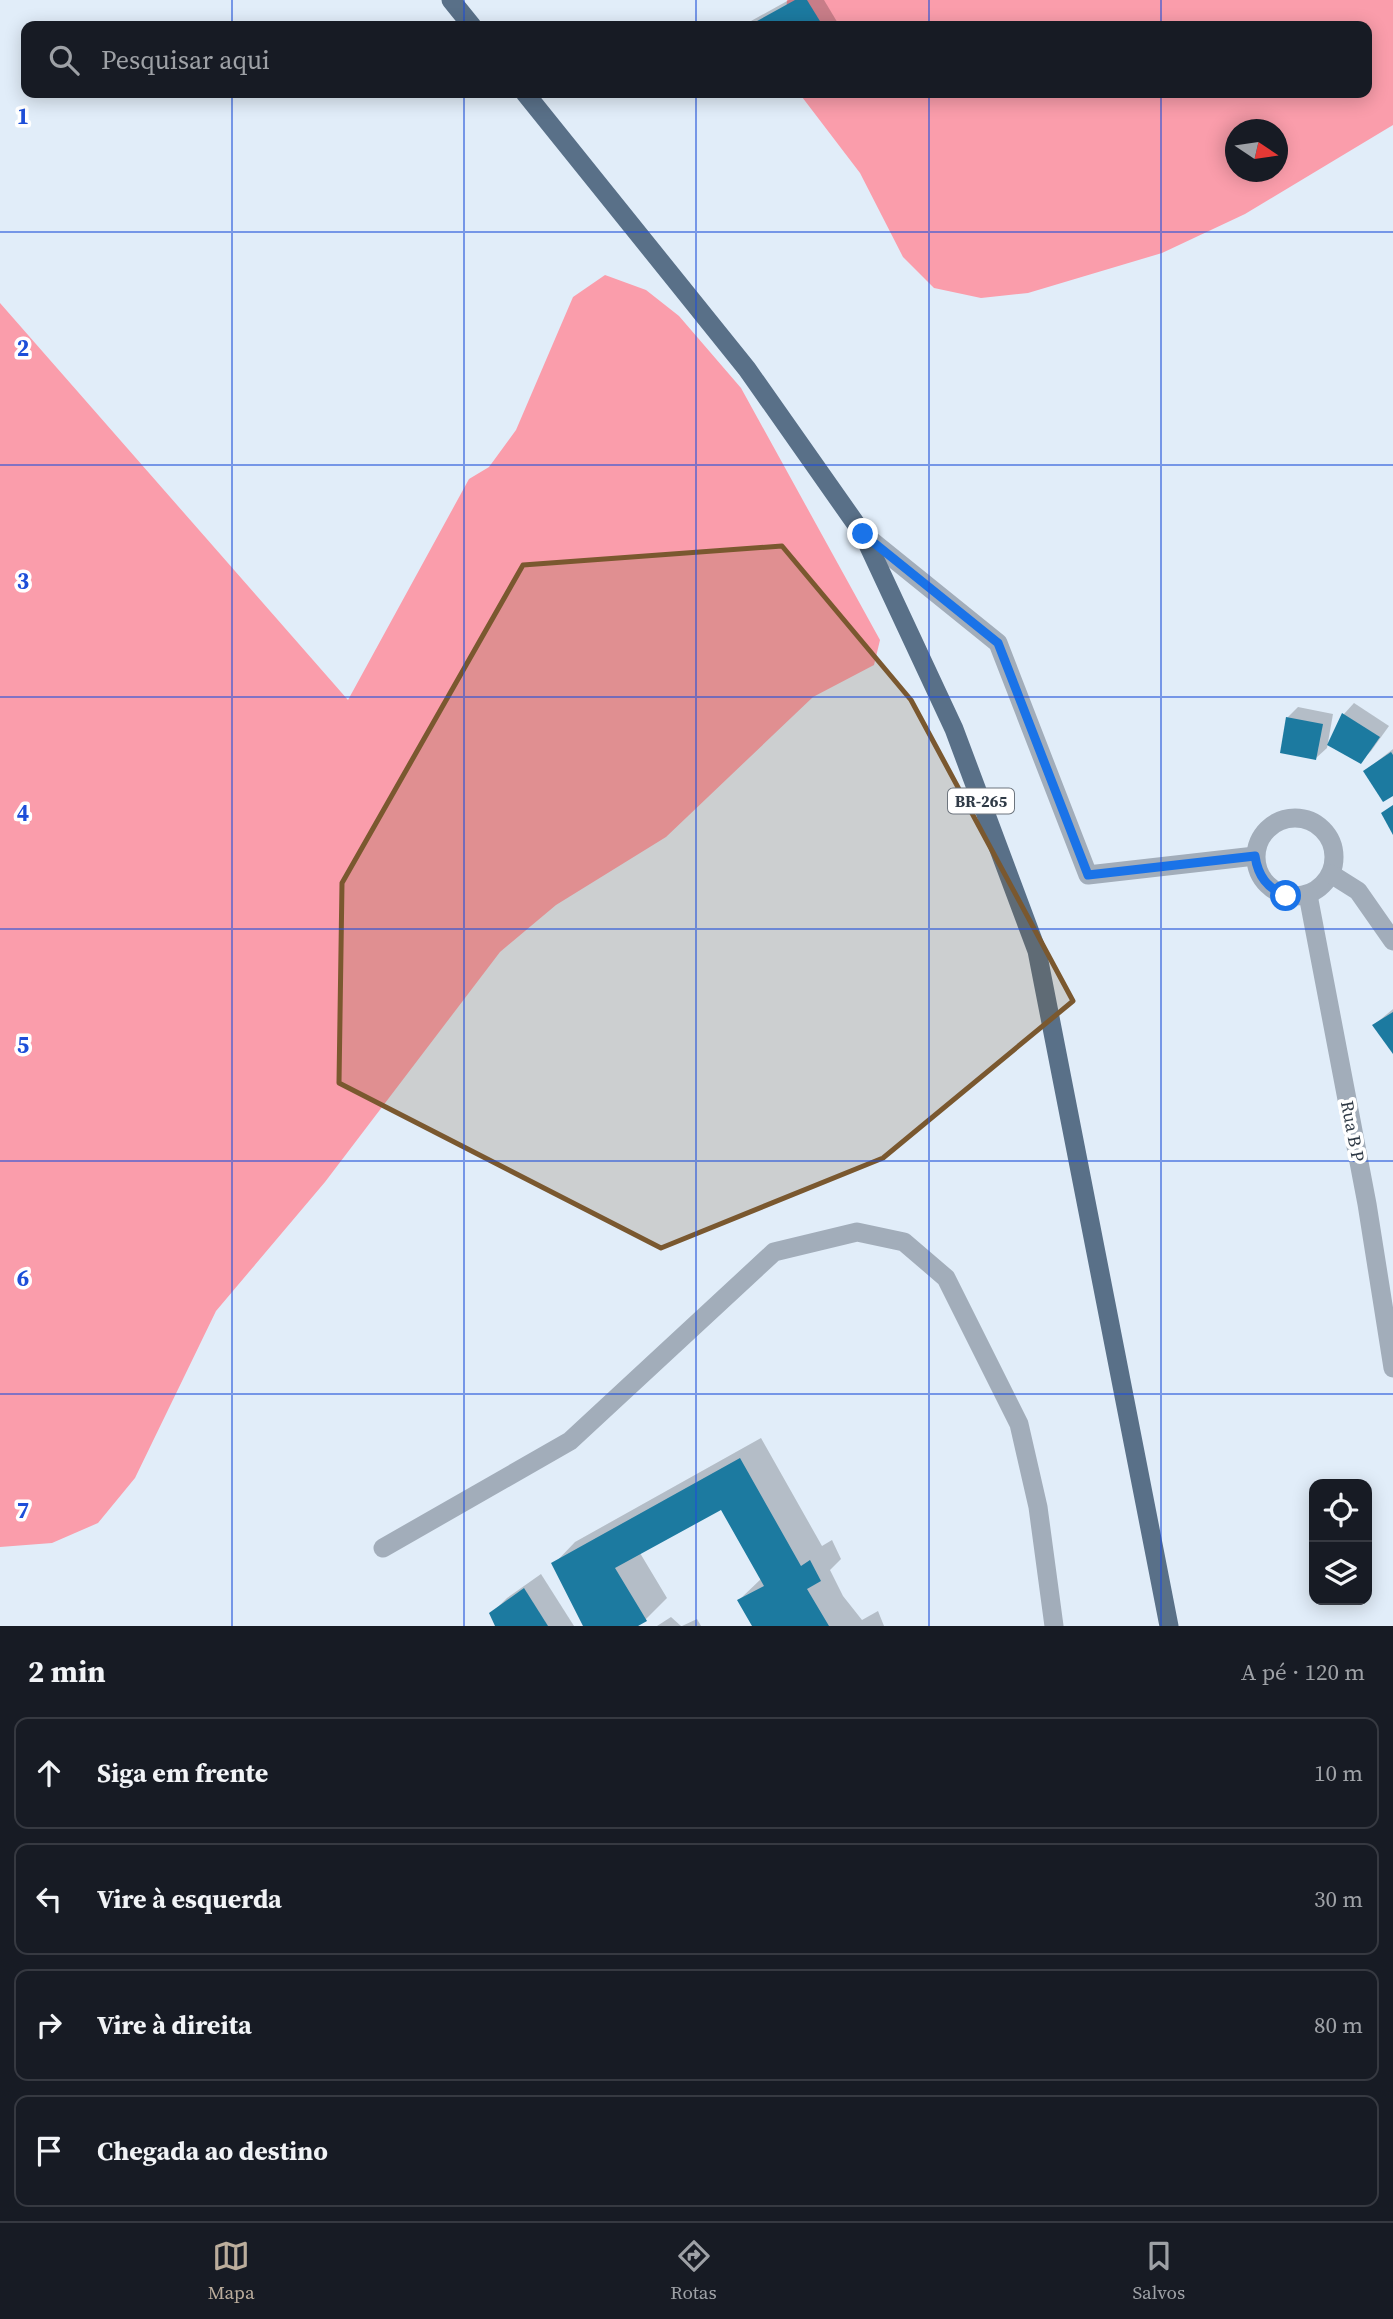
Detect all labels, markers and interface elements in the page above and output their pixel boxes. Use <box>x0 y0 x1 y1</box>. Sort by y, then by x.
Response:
search box <box>21 21 1372 98</box>
icon: search <box>45 41 83 79</box>
text: Pesquisar aqui <box>101 42 270 78</box>
text: 1 <box>17 100 29 132</box>
north arrow <box>1225 119 1288 182</box>
text: 2 <box>17 332 29 364</box>
route end <box>847 518 878 549</box>
text: 3 <box>17 565 29 597</box>
road number: BR-265 <box>948 788 1014 814</box>
text: 4 <box>17 797 29 829</box>
route start <box>1270 880 1301 911</box>
text: 5 <box>17 1029 29 1061</box>
street label: Rua B P <box>1335 1098 1371 1164</box>
text: 6 <box>17 1262 29 1294</box>
map controls <box>1309 1479 1372 1605</box>
button: locate <box>1309 1479 1372 1542</box>
text: 7 <box>17 1494 29 1526</box>
button: layers <box>1309 1542 1372 1605</box>
text: 2 min <box>28 1651 106 1692</box>
text: A pé · 120 m <box>1241 1656 1365 1688</box>
icon: ahead <box>30 1754 68 1792</box>
text: Siga em frente <box>97 1755 268 1791</box>
text: 10 m <box>1314 1757 1363 1789</box>
icon: left <box>30 1880 68 1918</box>
text: Vire à esquerda <box>97 1881 282 1917</box>
text: 30 m <box>1314 1883 1363 1915</box>
icon: right <box>30 2006 68 2044</box>
text: Vire à direita <box>97 2007 252 2043</box>
text: 80 m <box>1314 2009 1363 2041</box>
icon: arrive <box>30 2132 68 2170</box>
text: Chegada ao destino <box>97 2133 328 2169</box>
tab: Mapa <box>208 2237 255 2305</box>
tab: Rotas <box>670 2237 717 2305</box>
tab: Salvos <box>1132 2237 1185 2305</box>

